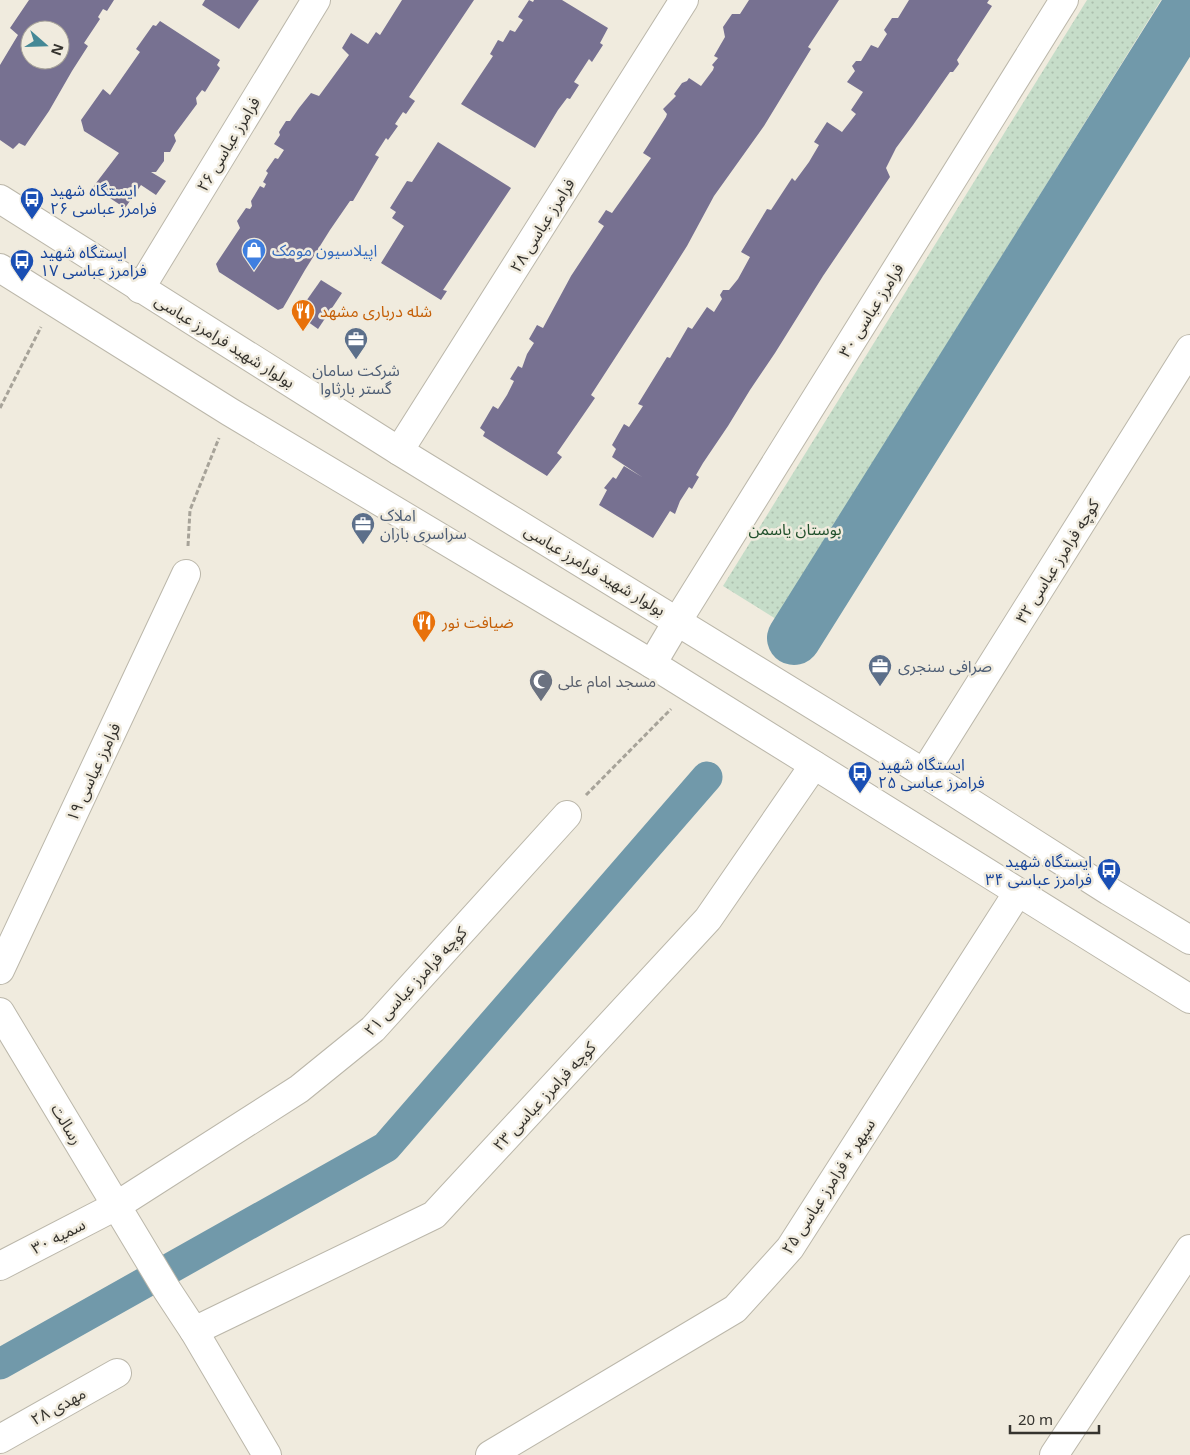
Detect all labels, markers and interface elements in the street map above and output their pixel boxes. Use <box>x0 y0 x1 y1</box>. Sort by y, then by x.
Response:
north arrow <box>20 20 70 70</box>
text: N <box>47 41 69 58</box>
street label: فرامرز عباسی ۲۶ <box>191 93 265 195</box>
street label: فرامرز عباسی ۲۸ <box>504 174 580 276</box>
place label: ایستگاه شهید فرامرز عباسی ۲۶ <box>50 179 157 219</box>
bus stop icon: ایستگاه شهید فرامرز عباسی ۲۶ <box>19 186 45 220</box>
shop icon: اپیلاسیون مومک <box>241 237 267 271</box>
place label: اپیلاسیون مومک <box>272 239 377 261</box>
place label: ایستگاه شهید فرامرز عباسی ۱۷ <box>40 241 147 281</box>
bus stop icon: ایستگاه شهید فرامرز عباسی ۱۷ <box>9 248 35 282</box>
street label: فرامرز عباسی ۳۰ <box>833 259 909 361</box>
street label: بولوار شهید فرامرز عباسی <box>151 289 299 393</box>
restaurant icon: شله درباری مشهد <box>290 298 316 332</box>
place label: شله درباری مشهد <box>320 300 432 322</box>
office icon: شرکت سامان گستر بارثاوا <box>343 326 369 360</box>
place label: شرکت سامان گستر بارثاوا <box>312 359 400 399</box>
street label: کوچه فرامرز عباسی ۳۲ <box>1010 495 1104 627</box>
place label: املاک سراسری باران <box>380 504 467 544</box>
office icon: املاک سراسری باران <box>350 511 376 545</box>
park label: بوستان یاسمن <box>748 518 842 540</box>
street label: بولوار شهید فرامرز عباسی <box>520 519 670 621</box>
restaurant icon: ضیافت نور <box>411 609 437 643</box>
place label: ضیافت نور <box>441 611 514 633</box>
office icon: صرافی سنجری <box>867 653 893 687</box>
place label: صرافی سنجری <box>898 655 992 677</box>
mosque icon: مسجد امام علی <box>528 668 554 702</box>
place label: مسجد امام علی <box>558 670 656 694</box>
street label: فرامرز عباسی ۱۹ <box>60 719 126 825</box>
place label: ایستگاه شهید فرامرز عباسی ۲۵ <box>878 753 985 793</box>
bus stop icon: ایستگاه شهید فرامرز عباسی ۲۵ <box>847 760 873 794</box>
place label: ایستگاه شهید فرامرز عباسی ۳۴ <box>985 850 1092 890</box>
bus stop icon: ایستگاه شهید فرامرز عباسی ۳۴ <box>1096 857 1122 891</box>
street label: کوچه فرامرز عباسی ۲۱ <box>358 921 472 1041</box>
street label: کوچه فرامرز عباسی ۲۳ <box>487 1036 601 1156</box>
street label: رسالت <box>46 1099 88 1149</box>
street label: سپهر + فرامرز عباسی ۲۵ <box>776 1114 880 1258</box>
street label: سمیه ۳۰ <box>27 1213 89 1259</box>
street label: مهدی ۲۸ <box>27 1382 89 1430</box>
scale bar <box>1010 1402 1099 1434</box>
text: 20 m <box>1018 1409 1053 1429</box>

